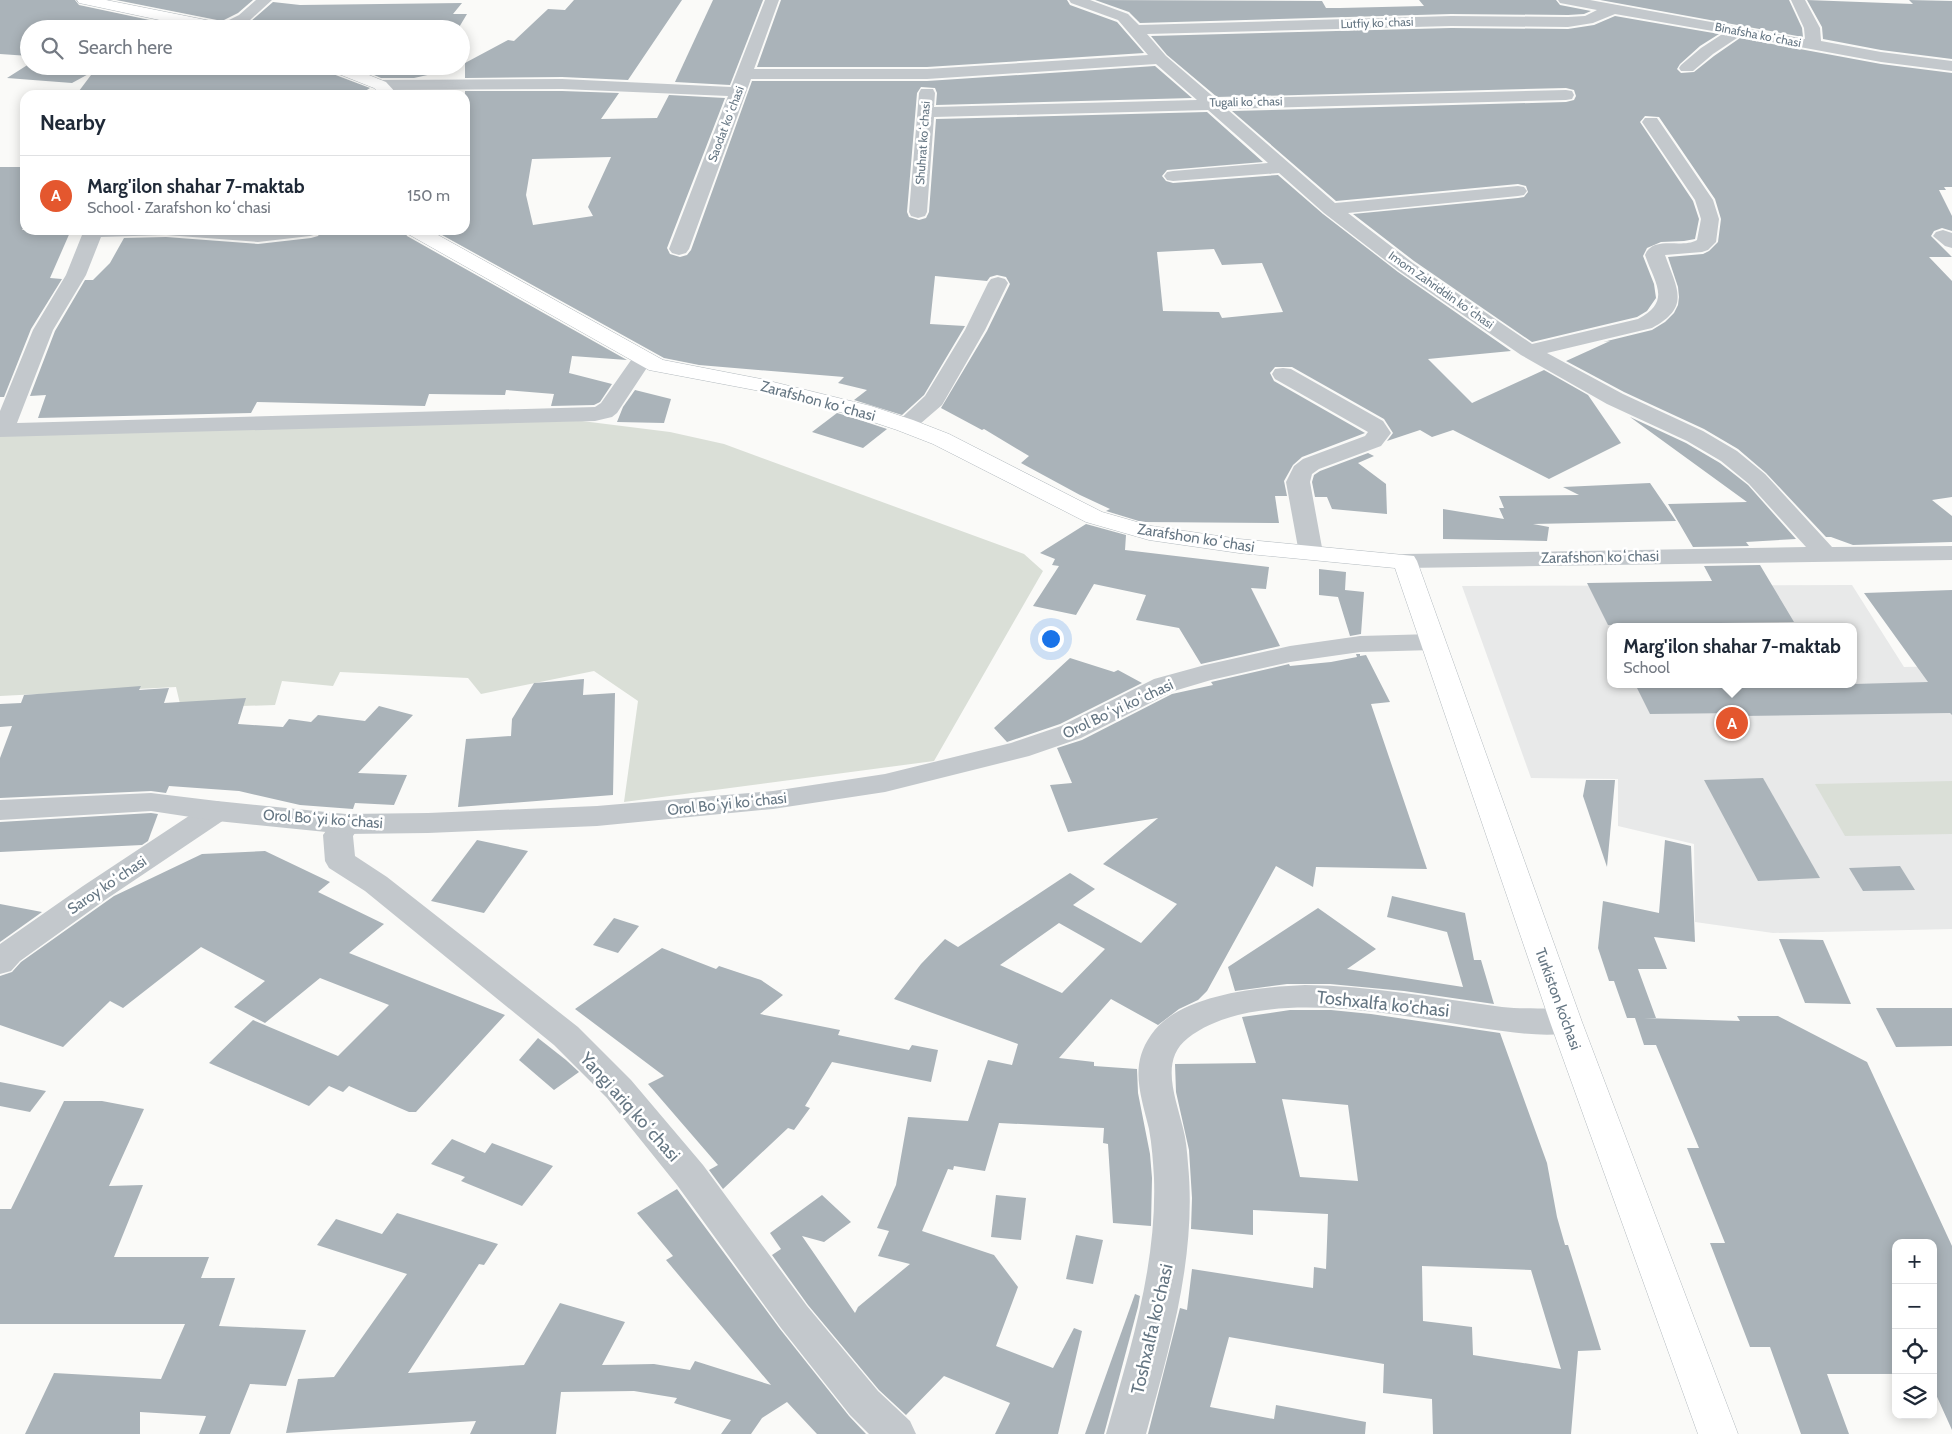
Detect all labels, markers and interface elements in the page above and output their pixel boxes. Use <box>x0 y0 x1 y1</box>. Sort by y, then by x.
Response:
street label: Lutfiy koʻchasi <box>1340 14 1414 31</box>
street label: Binafsha koʻchasi <box>1714 19 1802 50</box>
search box <box>20 20 470 75</box>
icon: search <box>38 34 66 62</box>
text: Search here <box>78 36 172 59</box>
street label: Saodat koʻchasi <box>704 84 747 164</box>
street label: Tugali koʻchasi <box>1209 93 1283 110</box>
street label: Shuhrat koʻchasi <box>912 101 933 185</box>
text: Nearby <box>40 110 106 135</box>
text: Marg'ilon shahar 7-maktab <box>87 175 305 198</box>
text: A <box>51 186 61 205</box>
text: 150 m <box>407 186 450 205</box>
text: School · Zarafshon koʻchasi <box>87 198 271 217</box>
street label: Imom Zahriddin koʻchasi <box>1386 248 1497 332</box>
street label: Zarafshon koʻchasi <box>759 377 877 425</box>
street label: Zarafshon koʻchasi <box>1136 520 1256 556</box>
street label: Zarafshon koʻchasi <box>1541 547 1659 567</box>
popup <box>1607 623 1857 688</box>
your location <box>1038 626 1064 652</box>
text: Marg'ilon shahar 7-maktab <box>1623 635 1841 658</box>
text: School <box>1623 658 1670 677</box>
street label: Orol Boʻyi koʻchasi <box>1060 675 1176 743</box>
pin: A <box>1716 704 1748 742</box>
street label: Orol Boʻyi koʻchasi <box>666 789 788 819</box>
street label: Orol Boʻyi koʻchasi <box>263 806 383 832</box>
street label: Saroy koʻchasi <box>64 852 150 918</box>
street label: Turkiston ko’chasi <box>1531 946 1585 1052</box>
street label: Toshxalfa ko'chasi <box>1316 986 1450 1022</box>
street label: Yangi ariq koʻchasi <box>575 1047 685 1166</box>
map controls <box>1892 1239 1937 1419</box>
button: + <box>1892 1239 1937 1284</box>
street label: Toshxalfa ko'chasi <box>1126 1262 1178 1396</box>
button: − <box>1892 1284 1937 1329</box>
button: locate <box>1892 1329 1937 1374</box>
button: layers <box>1892 1374 1937 1419</box>

